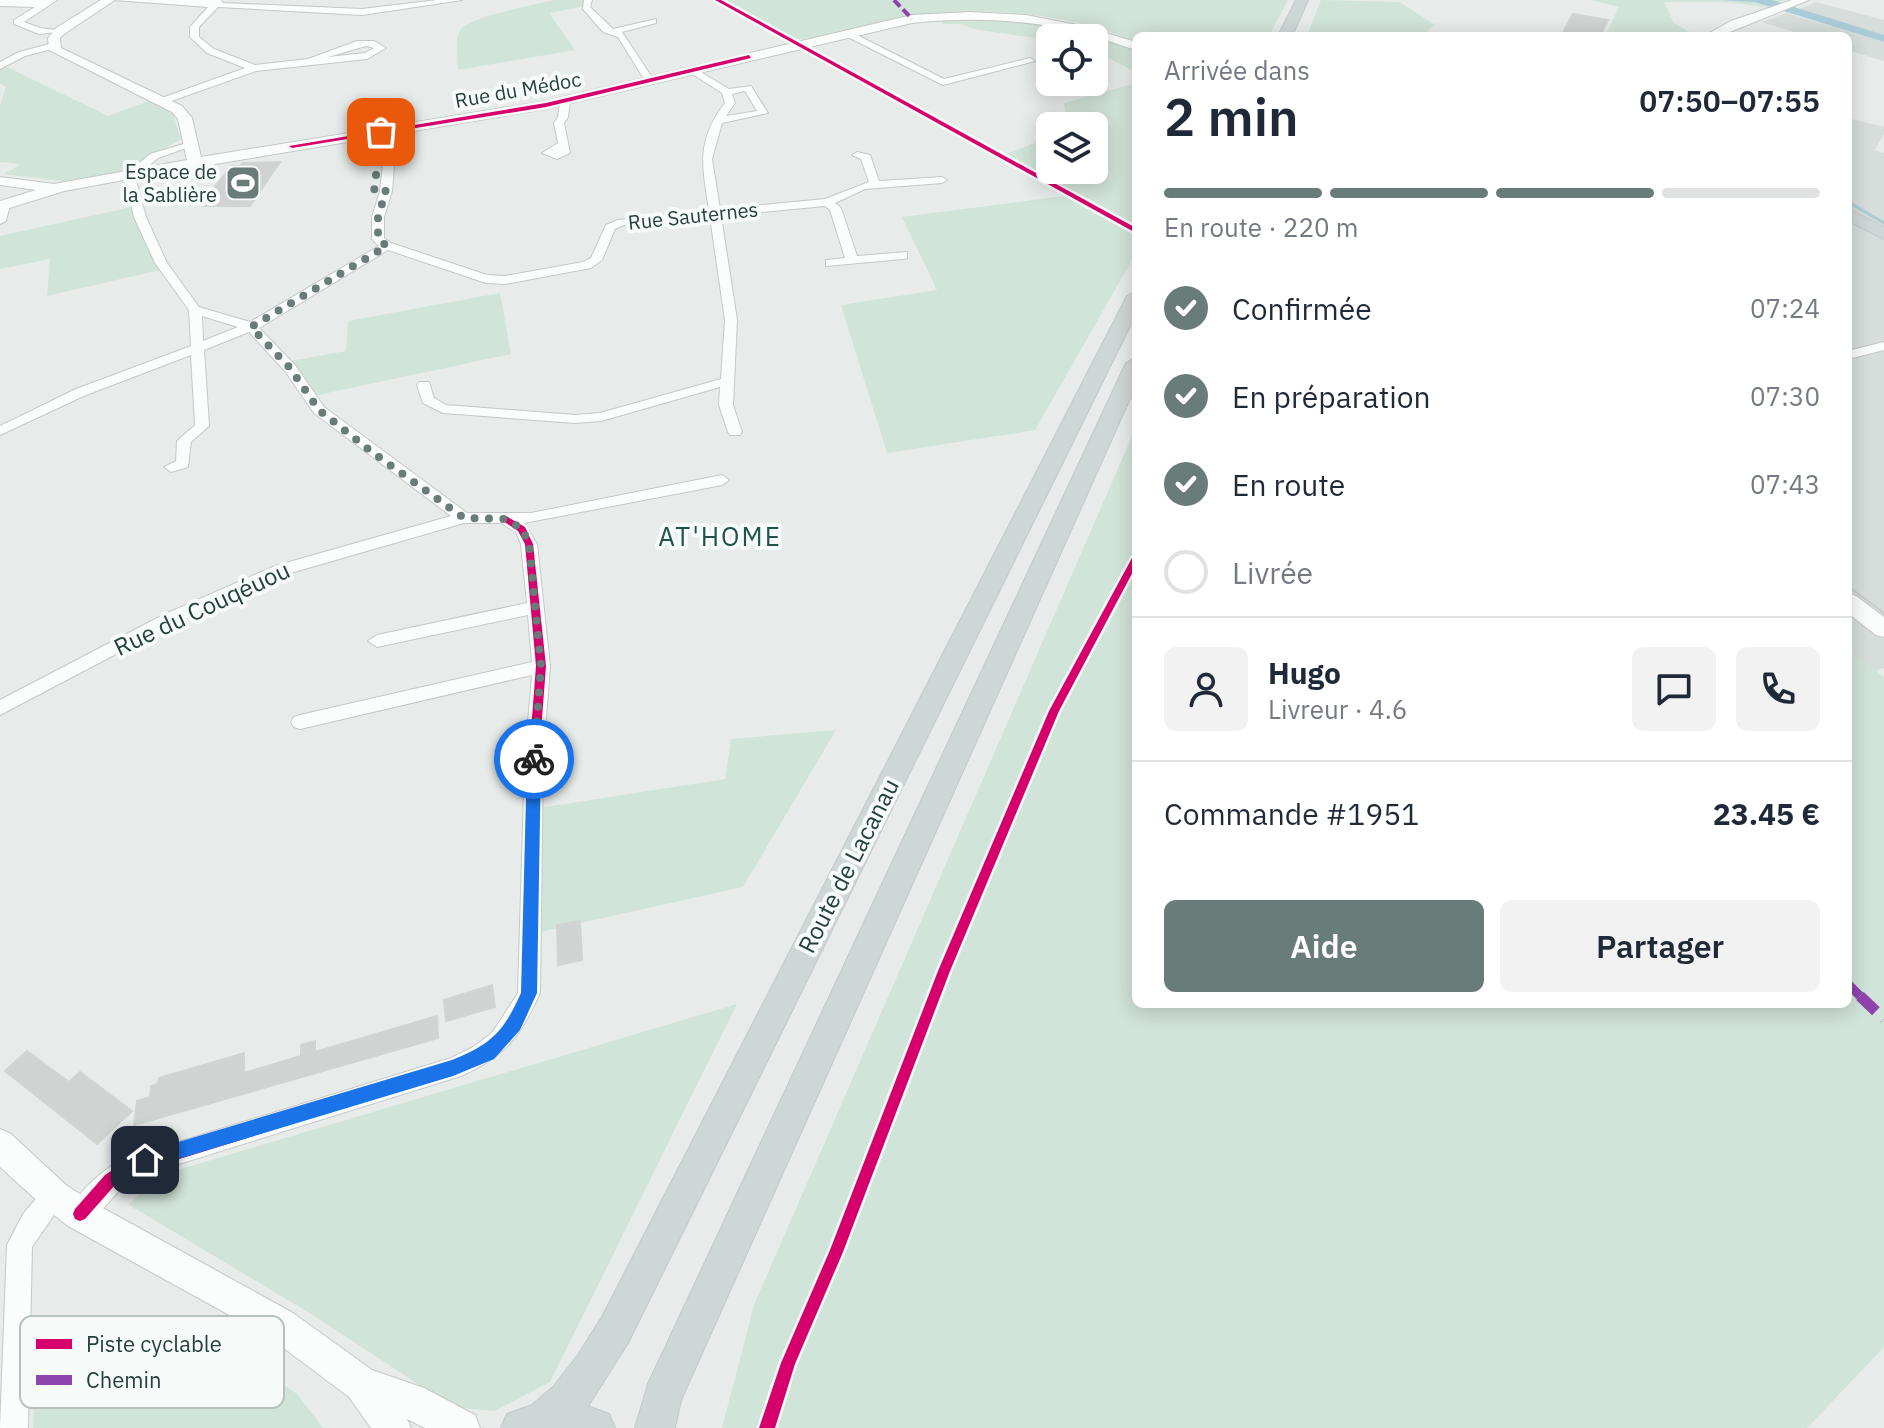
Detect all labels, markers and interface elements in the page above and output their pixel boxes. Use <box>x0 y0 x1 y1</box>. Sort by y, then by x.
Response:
map controls <box>1036 24 1108 184</box>
button: locate <box>1036 24 1108 96</box>
text: Arrivée dans <box>1164 53 1310 87</box>
street label: Rue du Médoc <box>453 65 583 114</box>
text: 07:50–07:55 <box>1639 81 1820 120</box>
text: 2 min <box>1164 83 1299 150</box>
pin <box>347 98 415 166</box>
icon: bag <box>359 110 403 154</box>
button: layers <box>1036 112 1108 184</box>
place label: Espace de la Sablière <box>123 158 217 208</box>
sports icon: Espace de la Sablière <box>224 164 262 202</box>
street label: Rue Sauternes <box>626 195 759 236</box>
text: En route · 220 m <box>1164 210 1358 244</box>
icon: check <box>1164 286 1208 330</box>
text: Confirmée <box>1232 289 1372 328</box>
text: 07:24 <box>1750 291 1820 325</box>
icon: check <box>1164 374 1208 418</box>
text: En préparation <box>1232 377 1431 416</box>
text: 07:30 <box>1750 379 1820 413</box>
icon: check <box>1164 462 1208 506</box>
text: En route <box>1232 465 1345 504</box>
text: 07:43 <box>1750 467 1820 501</box>
district label: AT'HOME <box>658 519 782 553</box>
street label: Rue du Couqéuou <box>108 553 295 663</box>
text: Livrée <box>1232 553 1313 592</box>
button: person <box>1164 647 1248 731</box>
button: chat <box>1632 647 1716 731</box>
button: phone <box>1736 647 1820 731</box>
text: Hugo <box>1268 653 1341 692</box>
text: Livreur · 4.6 <box>1268 692 1407 726</box>
courier <box>494 719 574 799</box>
icon: bike <box>512 737 556 781</box>
street label: Route de Lacanau <box>790 773 906 958</box>
text: Commande #1951 <box>1164 794 1419 833</box>
text: 23.45 € <box>1713 794 1820 833</box>
button: Aide <box>1164 900 1484 992</box>
button: Partager <box>1500 900 1820 992</box>
pin <box>111 1126 179 1194</box>
icon: home <box>123 1138 167 1182</box>
legend <box>20 1316 284 1408</box>
text: Piste cyclable <box>86 1329 222 1358</box>
text: Chemin <box>86 1365 161 1394</box>

